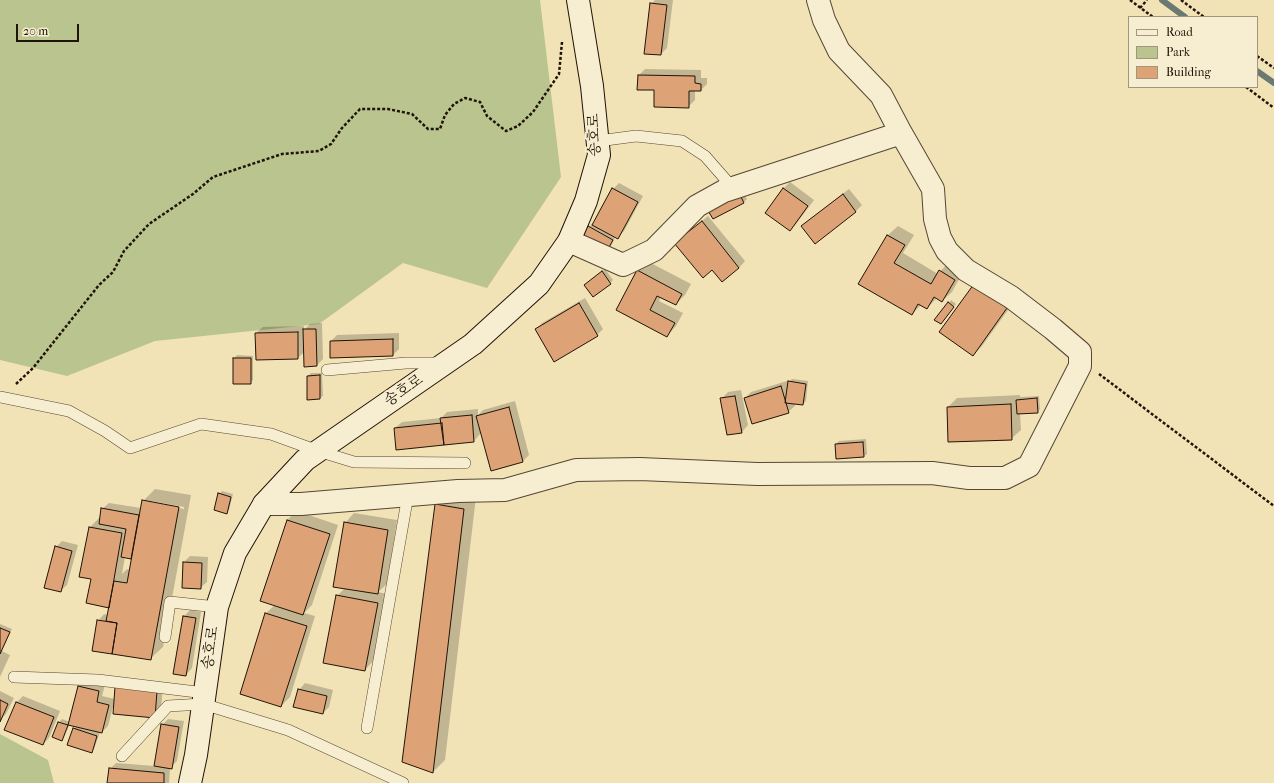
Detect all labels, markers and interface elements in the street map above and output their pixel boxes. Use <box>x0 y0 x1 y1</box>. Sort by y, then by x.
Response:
scale bar <box>18 16 81 42</box>
legend <box>1128 16 1258 88</box>
text: 20 m <box>23 24 48 38</box>
text: Road <box>1166 25 1193 39</box>
text: Park <box>1166 45 1190 59</box>
text: Building <box>1166 65 1211 79</box>
street label: 송호로 <box>585 113 605 157</box>
street label: 송호로 <box>381 371 427 411</box>
street label: 송호로 <box>199 625 223 671</box>

